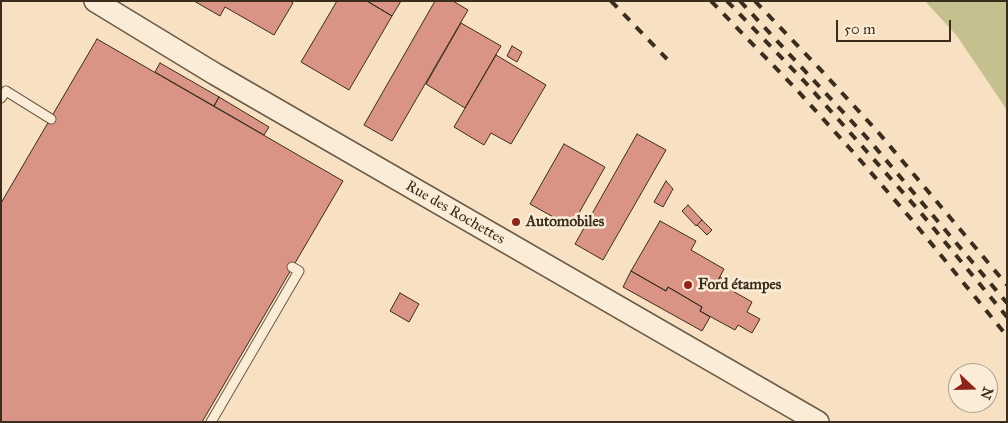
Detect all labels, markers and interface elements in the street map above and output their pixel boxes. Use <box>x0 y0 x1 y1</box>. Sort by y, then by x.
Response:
scale bar <box>838 10 953 42</box>
text: 50 m <box>844 20 876 38</box>
street label: Rue des Rochettes <box>402 177 508 249</box>
place label: Automobiles <box>526 213 604 231</box>
marker: Automobiles <box>510 216 522 228</box>
place label: Ford étampes <box>698 276 781 294</box>
marker: Ford étampes <box>682 279 694 291</box>
north arrow <box>948 363 998 413</box>
text: N <box>976 385 997 402</box>

